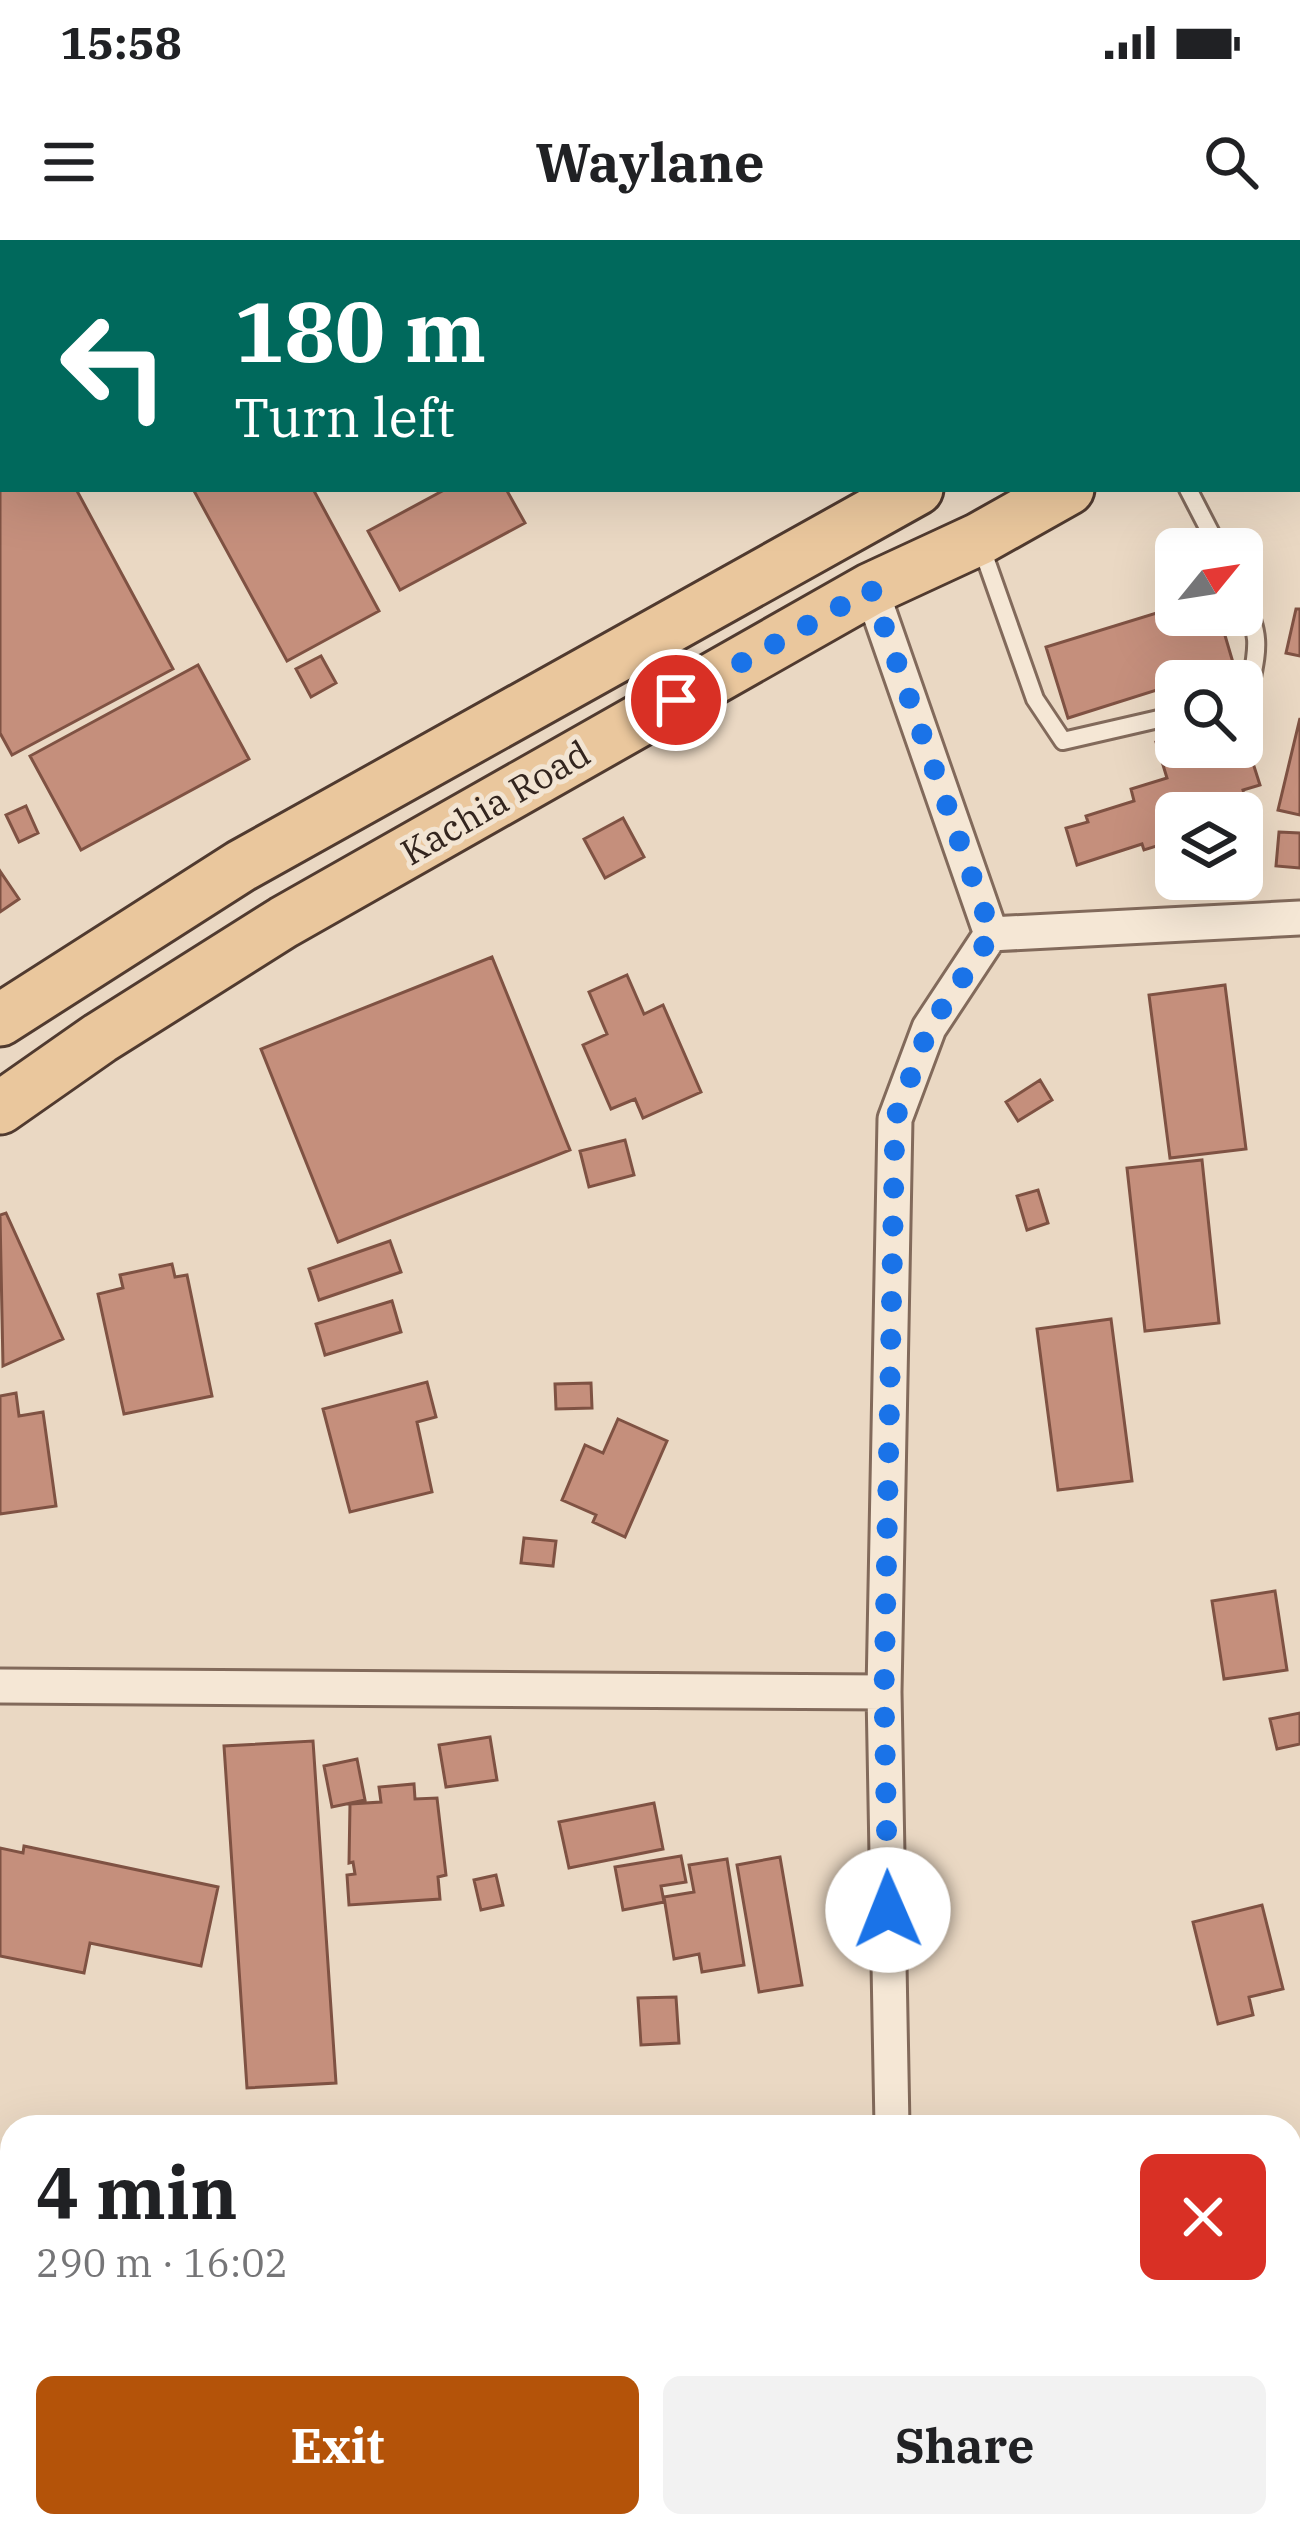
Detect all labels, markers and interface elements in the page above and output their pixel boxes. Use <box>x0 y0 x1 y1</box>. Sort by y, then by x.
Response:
text: 15:58 <box>60 13 182 71</box>
text: Waylane <box>536 127 764 197</box>
icon: menu <box>36 129 102 195</box>
icon: search <box>1198 129 1264 195</box>
text: 180 m <box>234 276 486 385</box>
icon: left <box>36 288 192 444</box>
text: Turn left <box>234 382 455 452</box>
north arrow <box>1155 528 1263 636</box>
map controls <box>1155 528 1263 900</box>
pin <box>625 649 727 751</box>
button: search <box>1155 660 1263 768</box>
icon: arrive <box>643 667 709 733</box>
street label: Kachia Road <box>392 729 598 875</box>
button: layers <box>1155 792 1263 900</box>
position arrow <box>825 1847 951 1973</box>
text: 4 min <box>36 2145 238 2239</box>
button: close <box>1140 2154 1266 2280</box>
text: 290 m · 16:02 <box>36 2237 288 2288</box>
button: Exit <box>36 2376 639 2514</box>
button: Share <box>663 2376 1266 2514</box>

